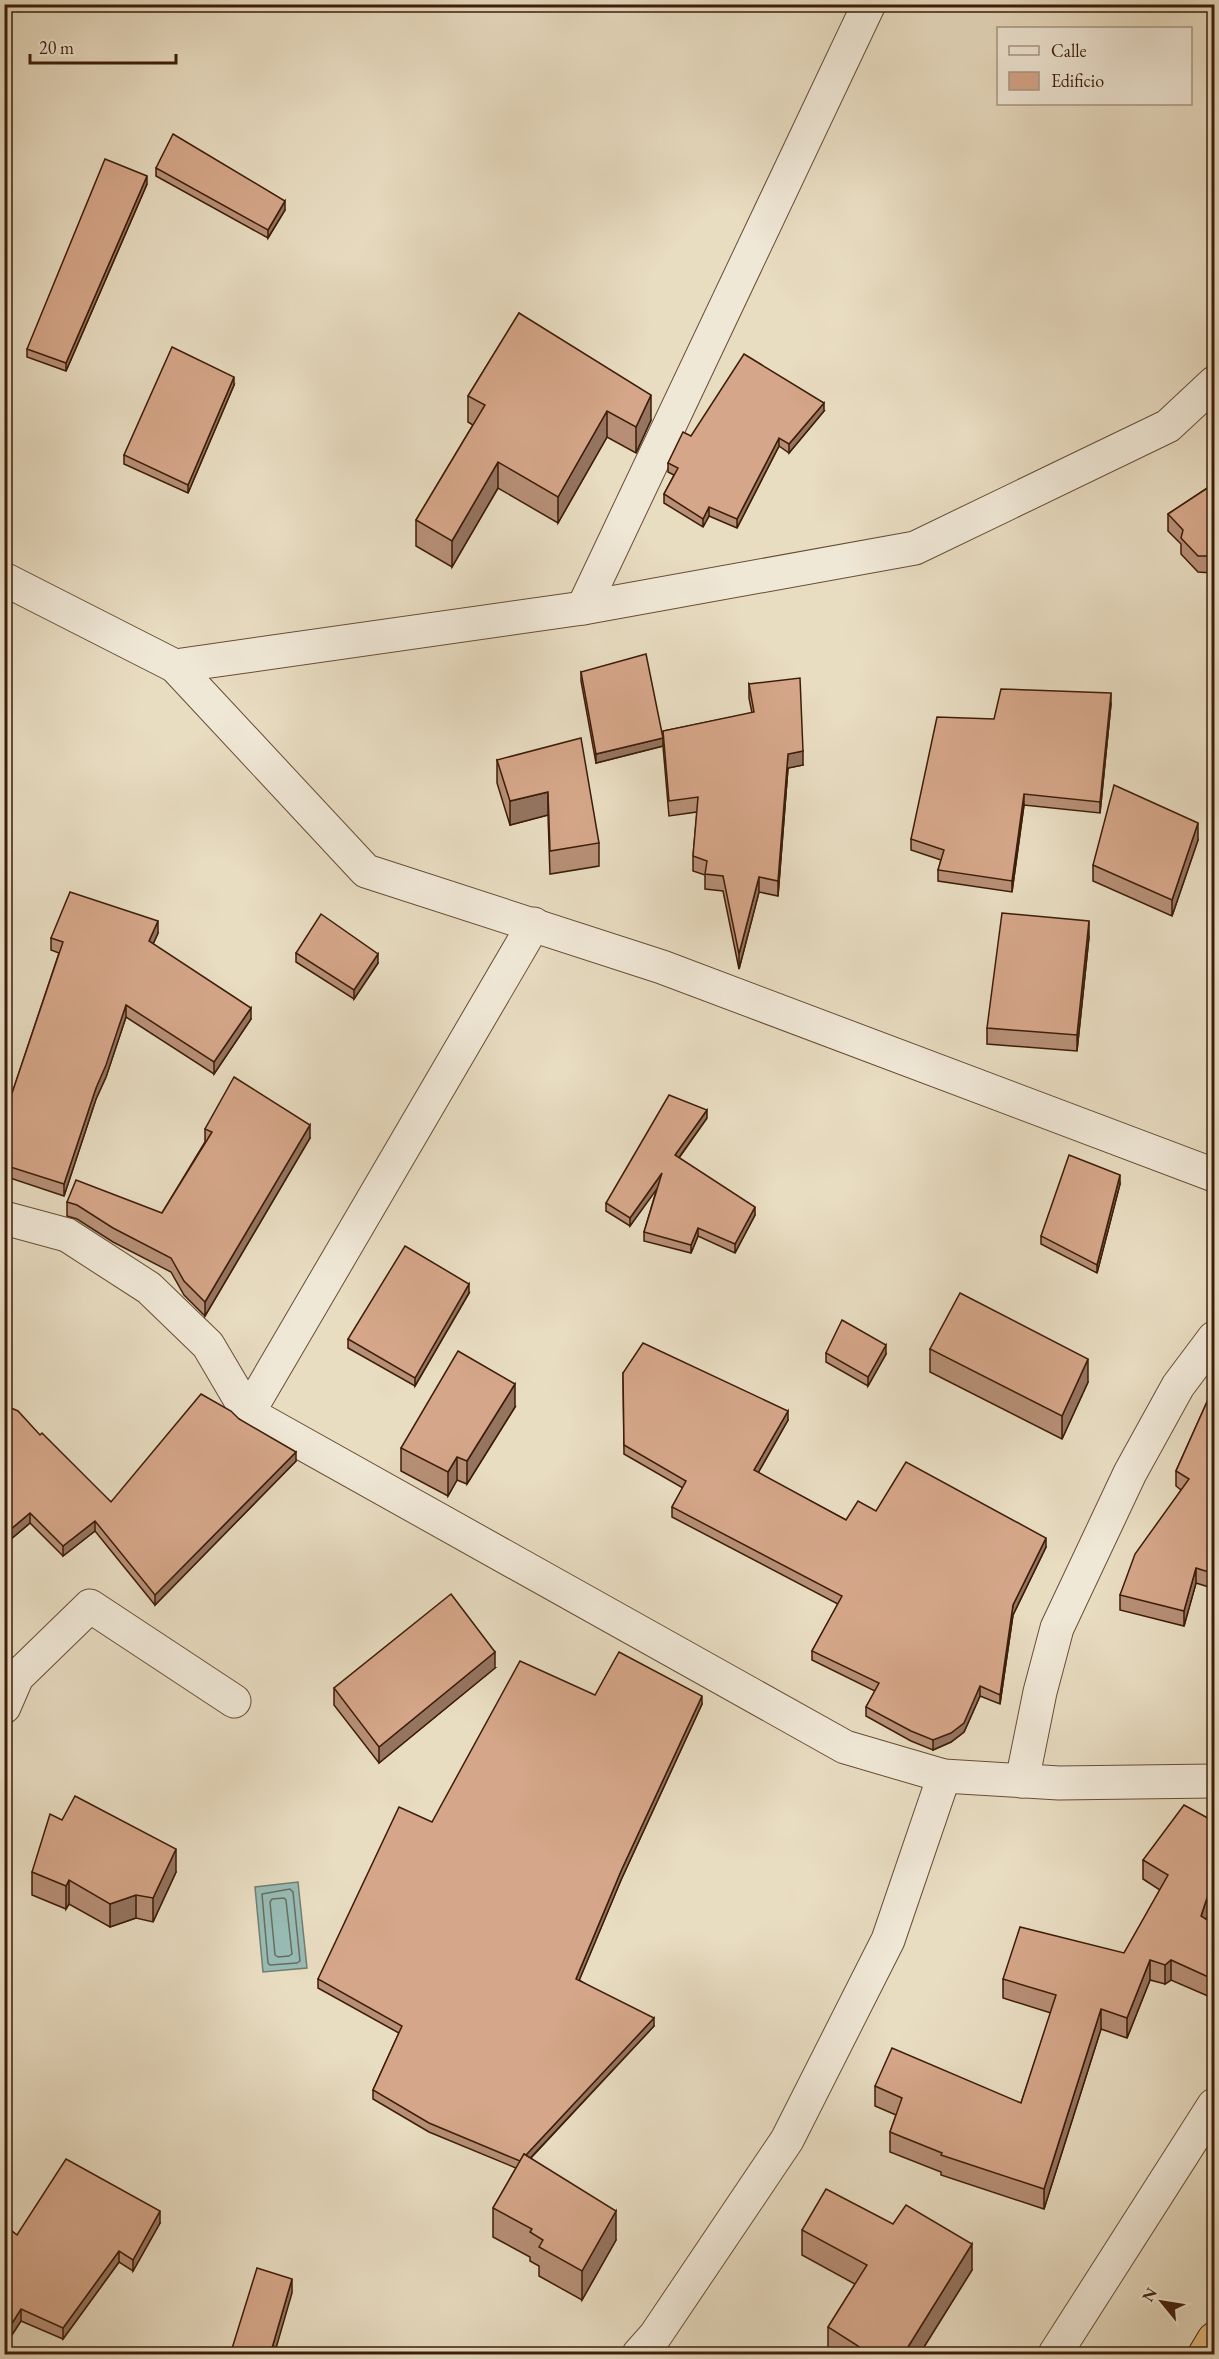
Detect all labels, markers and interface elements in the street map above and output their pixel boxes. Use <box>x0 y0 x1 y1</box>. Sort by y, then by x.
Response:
scale bar <box>30 27 176 65</box>
legend <box>997 27 1192 105</box>
text: 20 m <box>39 36 74 59</box>
text: Calle <box>1051 39 1087 62</box>
text: Edificio <box>1051 69 1104 92</box>
north arrow <box>1132 2272 1192 2332</box>
text: N <box>1137 2284 1162 2306</box>

